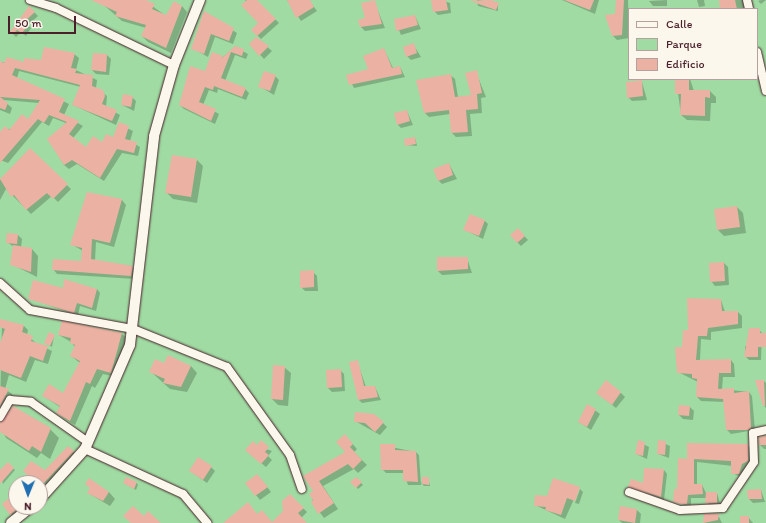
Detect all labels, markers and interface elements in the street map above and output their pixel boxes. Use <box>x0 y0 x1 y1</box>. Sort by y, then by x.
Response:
scale bar <box>10 8 78 34</box>
legend <box>628 8 758 80</box>
text: 50 m <box>15 16 41 30</box>
text: Calle <box>666 17 692 31</box>
text: Parque <box>666 37 702 51</box>
text: Edificio <box>666 57 705 71</box>
north arrow <box>8 475 48 515</box>
text: N <box>24 500 32 513</box>

